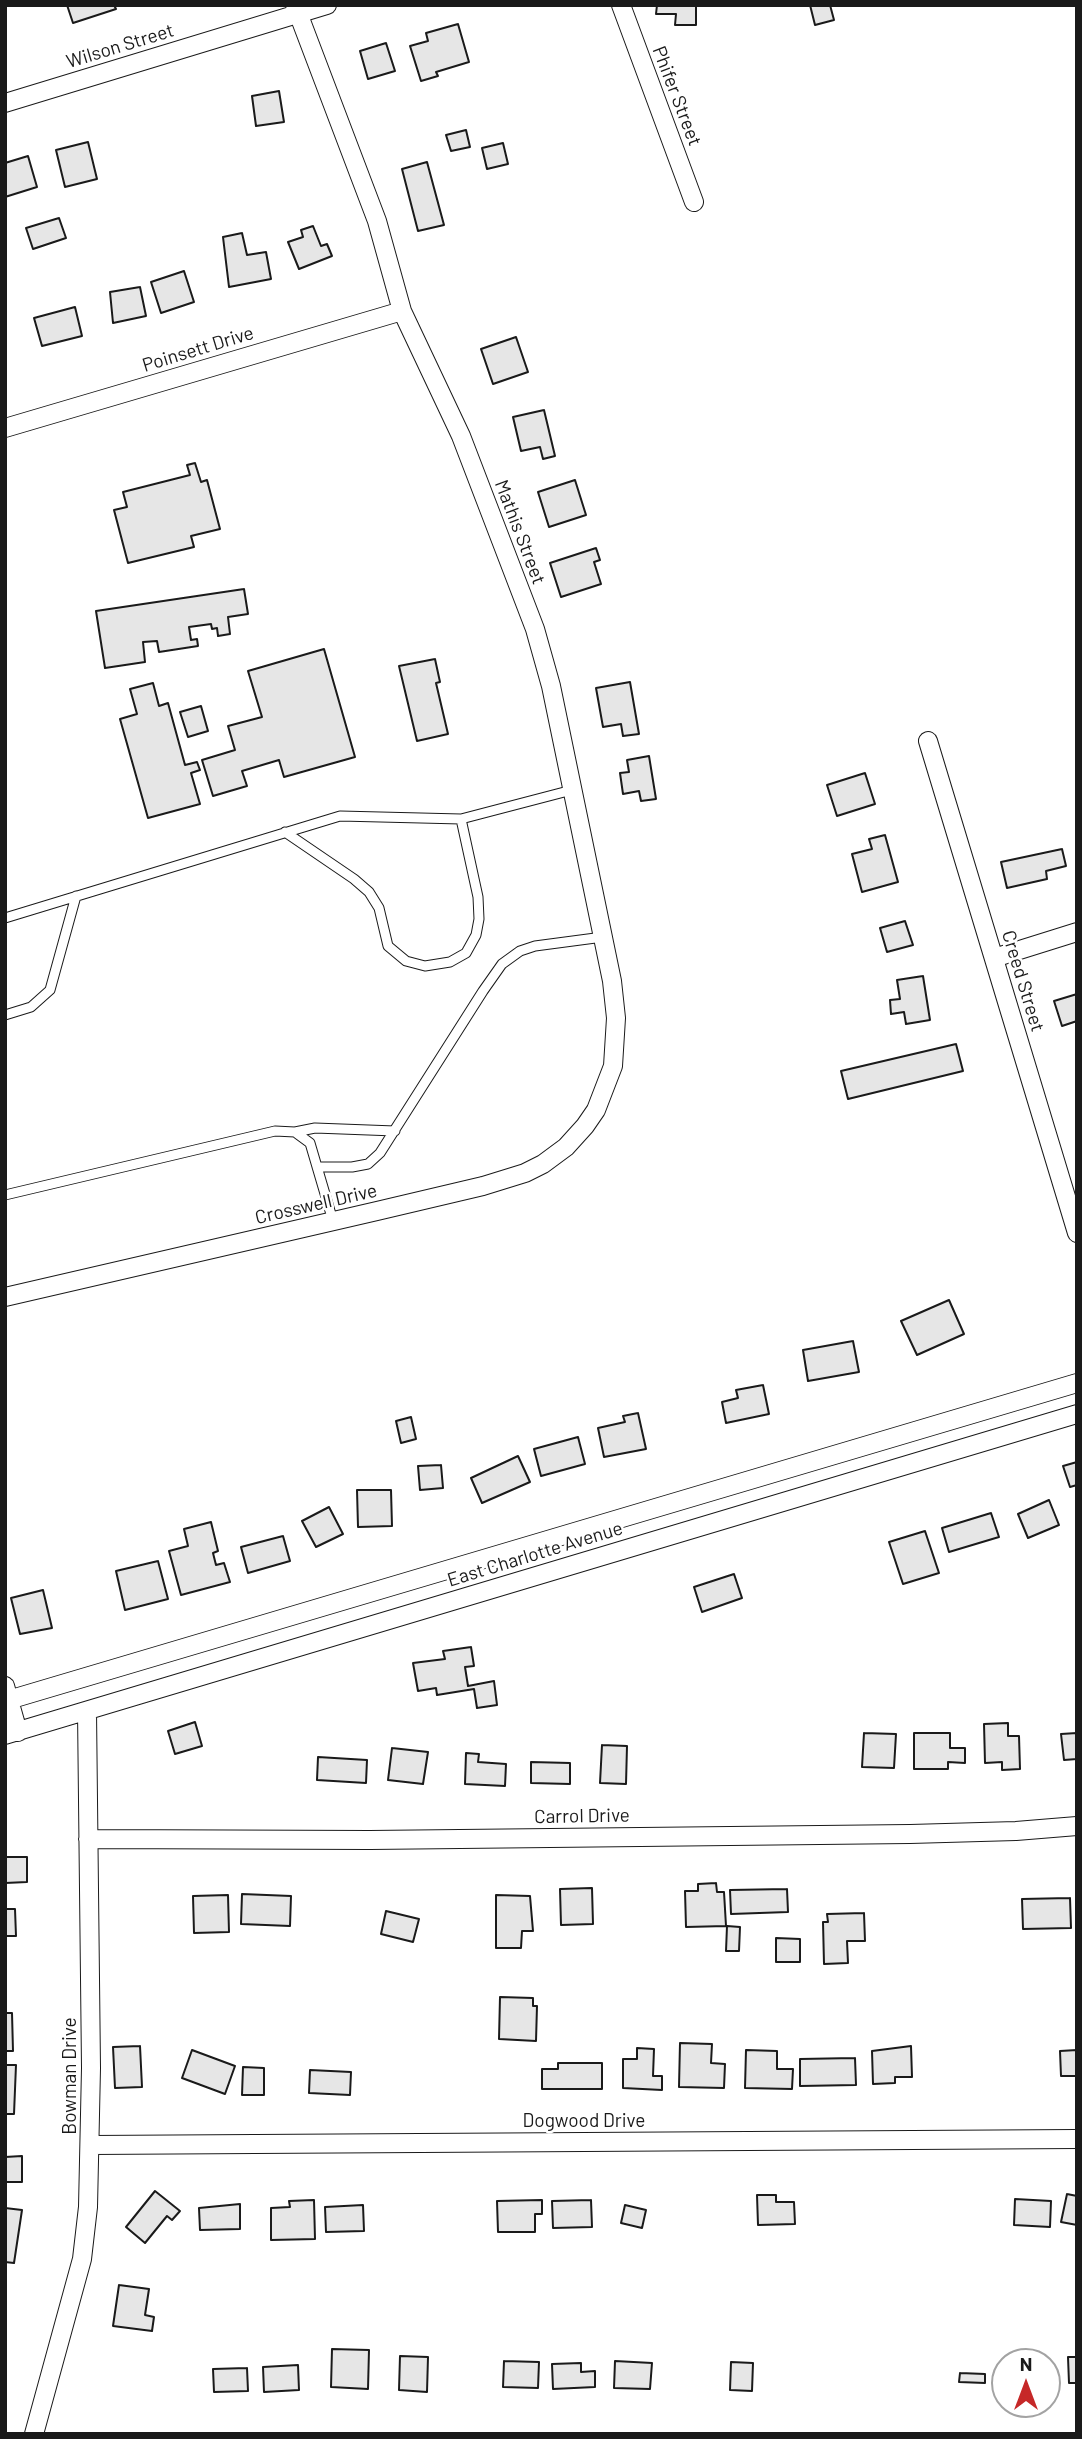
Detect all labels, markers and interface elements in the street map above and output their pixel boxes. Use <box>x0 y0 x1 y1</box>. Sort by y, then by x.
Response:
street label: Wilson Street <box>63 19 177 73</box>
street label: Phifer Street <box>648 43 706 149</box>
street label: Poinsett Drive <box>139 321 257 377</box>
street label: Mathis Street <box>490 477 550 587</box>
street label: Creed Street <box>997 928 1049 1034</box>
street label: Crosswell Drive <box>253 1179 379 1229</box>
street label: East Charlotte Avenue <box>445 1517 625 1591</box>
street label: Carrol Drive <box>534 1804 630 1828</box>
street label: Bowman Drive <box>59 2017 81 2135</box>
street label: Dogwood Drive <box>523 2110 645 2132</box>
north arrow <box>991 2348 1061 2418</box>
text: N <box>1020 2352 1032 2375</box>

